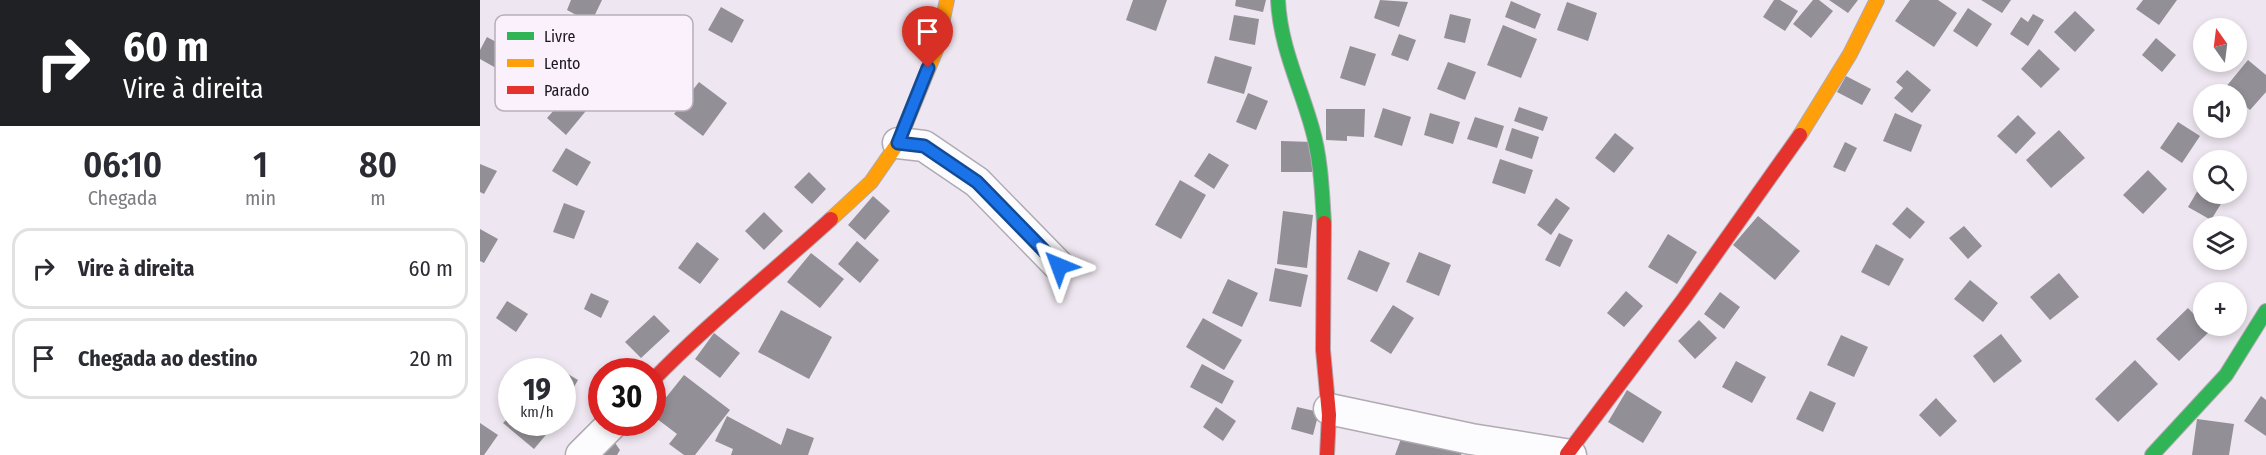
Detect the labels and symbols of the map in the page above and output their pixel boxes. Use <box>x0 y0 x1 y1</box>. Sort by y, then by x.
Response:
pin <box>902 6 953 68</box>
legend <box>495 15 693 111</box>
north arrow <box>2193 18 2247 72</box>
text: Livre <box>544 27 575 46</box>
text: Lento <box>544 54 580 73</box>
text: Parado <box>544 81 589 100</box>
position arrow <box>1027 234 1091 298</box>
speed limit sign: 30 <box>588 358 666 436</box>

